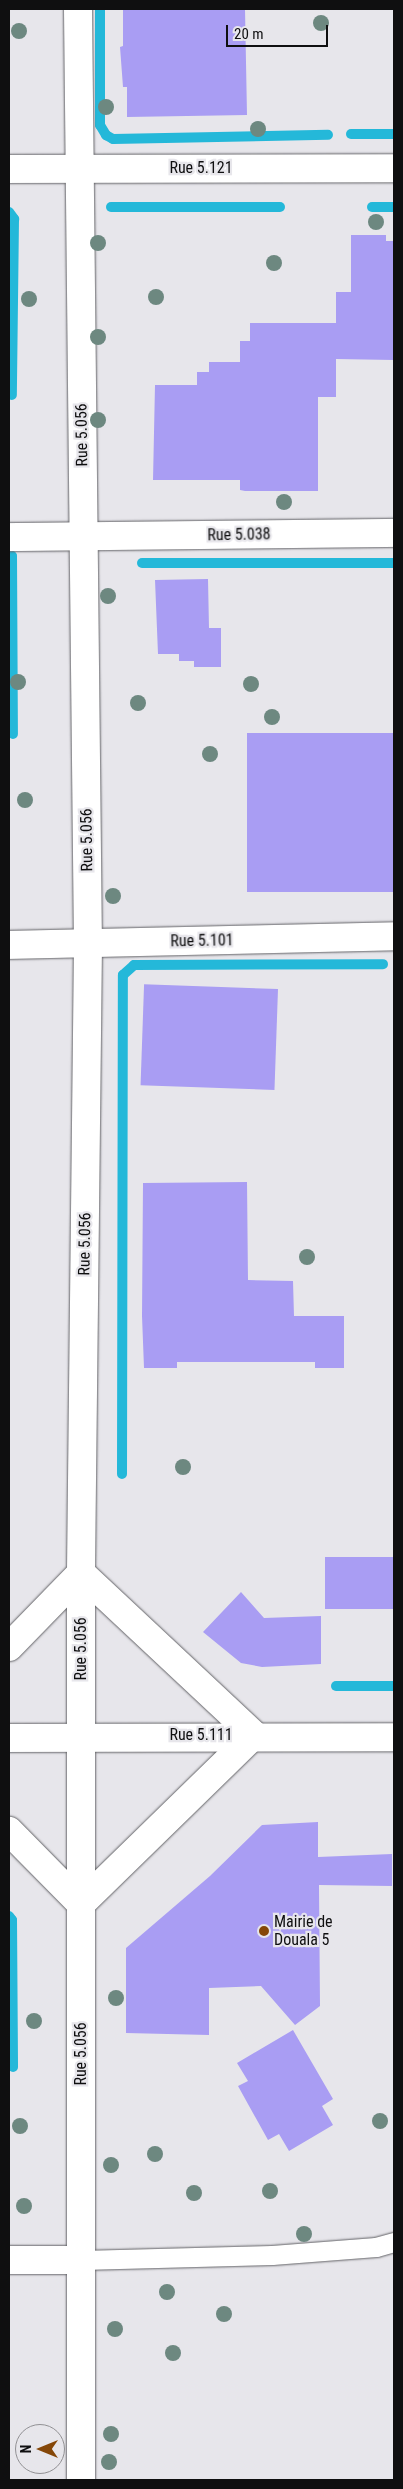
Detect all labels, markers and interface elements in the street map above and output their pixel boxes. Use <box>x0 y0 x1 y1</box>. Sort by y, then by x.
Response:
scale bar <box>228 15 330 47</box>
text: 20 m <box>234 25 264 43</box>
street label: Rue 5.121 <box>169 158 233 178</box>
street label: Rue 5.056 <box>72 403 92 467</box>
street label: Rue 5.038 <box>207 525 271 545</box>
street label: Rue 5.056 <box>77 808 97 872</box>
street label: Rue 5.101 <box>170 931 234 951</box>
street label: Rue 5.056 <box>75 1212 95 1276</box>
street label: Rue 5.056 <box>71 1617 91 1681</box>
street label: Rue 5.111 <box>169 1725 233 1745</box>
place label: Mairie de Douala 5 <box>274 1912 333 1950</box>
marker: Mairie de Douala 5 <box>258 1925 270 1937</box>
street label: Rue 5.056 <box>71 2022 91 2086</box>
north arrow <box>15 2424 65 2474</box>
text: N <box>18 2445 34 2453</box>

